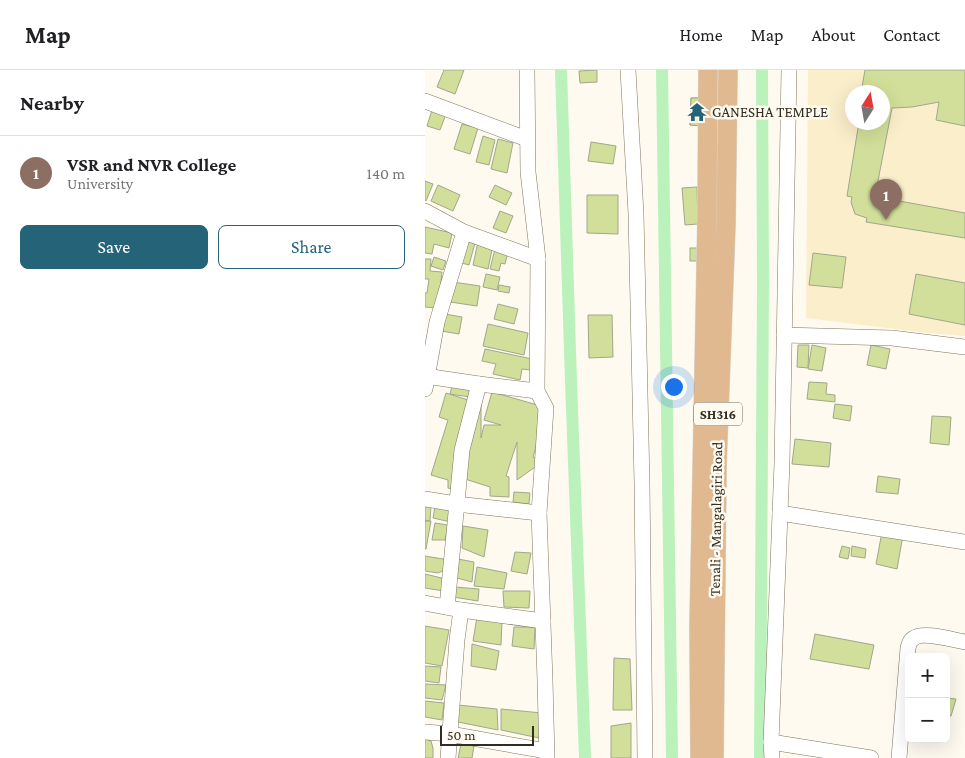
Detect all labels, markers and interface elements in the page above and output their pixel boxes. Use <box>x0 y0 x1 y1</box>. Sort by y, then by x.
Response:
text: Map <box>25 21 71 48</box>
text: Home <box>680 25 723 45</box>
text: Map <box>751 25 783 45</box>
text: About <box>811 25 855 45</box>
text: Contact <box>883 25 940 45</box>
north arrow <box>845 85 890 130</box>
text: Nearby <box>20 91 84 115</box>
temple icon: GANESHA TEMPLE <box>686 101 708 123</box>
place label: GANESHA TEMPLE <box>712 104 828 120</box>
text: VSR and NVR College <box>67 154 236 175</box>
text: 1 <box>33 165 39 182</box>
text: 140 m <box>367 165 405 182</box>
text: University <box>67 175 133 192</box>
pin: 1 <box>870 179 902 220</box>
button: Save <box>20 225 208 269</box>
button: Share <box>218 225 405 269</box>
your location <box>661 374 687 400</box>
road number: SH316 <box>694 402 742 426</box>
street label: Tenali - Mangalagiri Road <box>707 442 726 596</box>
map controls <box>905 653 950 743</box>
button: + <box>905 653 950 698</box>
button: − <box>905 698 950 743</box>
scale bar <box>440 723 534 746</box>
text: 50 m <box>447 727 475 743</box>

